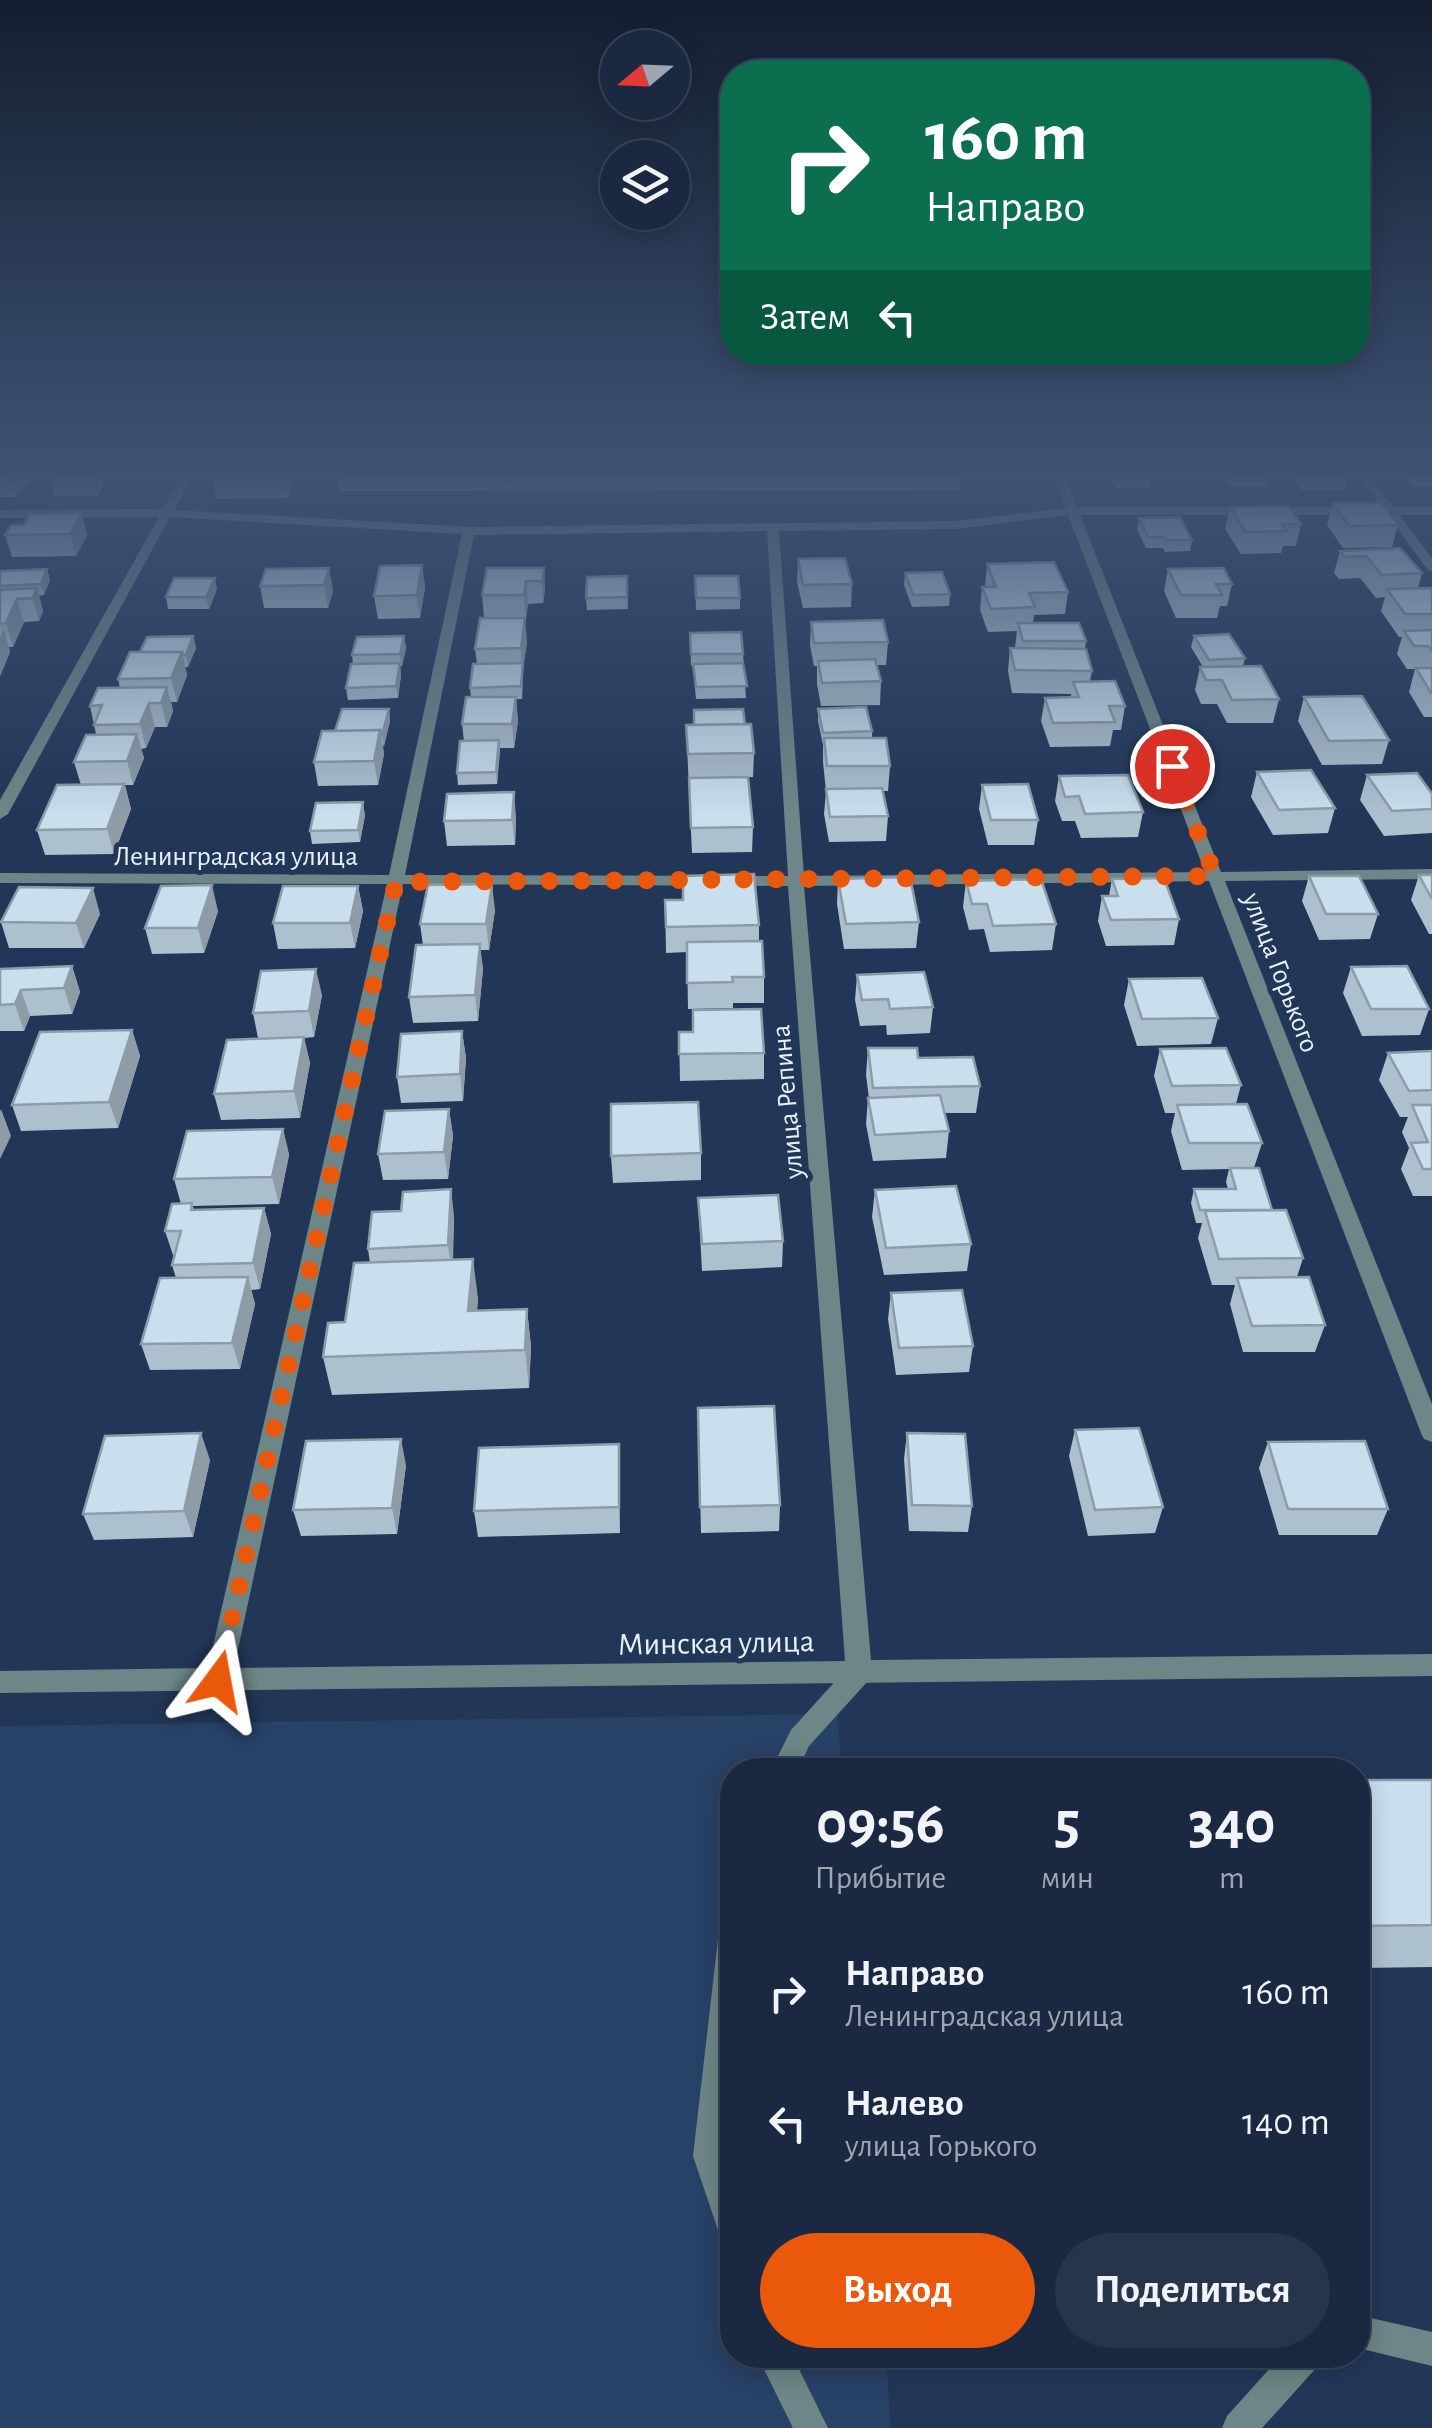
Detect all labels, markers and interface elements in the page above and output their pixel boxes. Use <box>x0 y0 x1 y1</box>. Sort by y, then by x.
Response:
north arrow <box>600 30 690 120</box>
map controls <box>600 30 690 230</box>
icon: right <box>760 100 890 230</box>
text: 160 m <box>925 103 1088 173</box>
button: layers <box>600 140 690 230</box>
text: Направо <box>925 185 1085 230</box>
icon: left <box>870 290 925 345</box>
text: Затем <box>760 299 850 337</box>
pin <box>1130 724 1215 809</box>
icon: arrive <box>1145 739 1200 794</box>
street label: Ленинградская улица <box>114 843 358 871</box>
street label: улица Горького <box>1237 888 1323 1056</box>
street label: улица Репина <box>767 1023 809 1181</box>
street label: Минская улица <box>617 1625 815 1661</box>
position arrow <box>166 1629 270 1733</box>
text: 09:56 <box>816 1794 945 1854</box>
text: 5 <box>1054 1794 1080 1854</box>
text: 340 <box>1188 1794 1276 1854</box>
text: Прибытие <box>814 1862 946 1894</box>
text: мин <box>1041 1862 1094 1894</box>
text: m <box>1219 1862 1245 1894</box>
text: Направо <box>845 1955 984 1993</box>
icon: right <box>760 1966 815 2021</box>
text: 160 m <box>1242 1974 1330 2012</box>
text: Ленинградская улица <box>845 2000 1124 2032</box>
text: Налево <box>845 2085 964 2123</box>
icon: left <box>760 2096 815 2151</box>
text: 140 m <box>1242 2104 1330 2142</box>
text: улица Горького <box>845 2130 1037 2162</box>
button: Выход <box>760 2233 1035 2348</box>
button: Поделиться <box>1055 2233 1330 2348</box>

